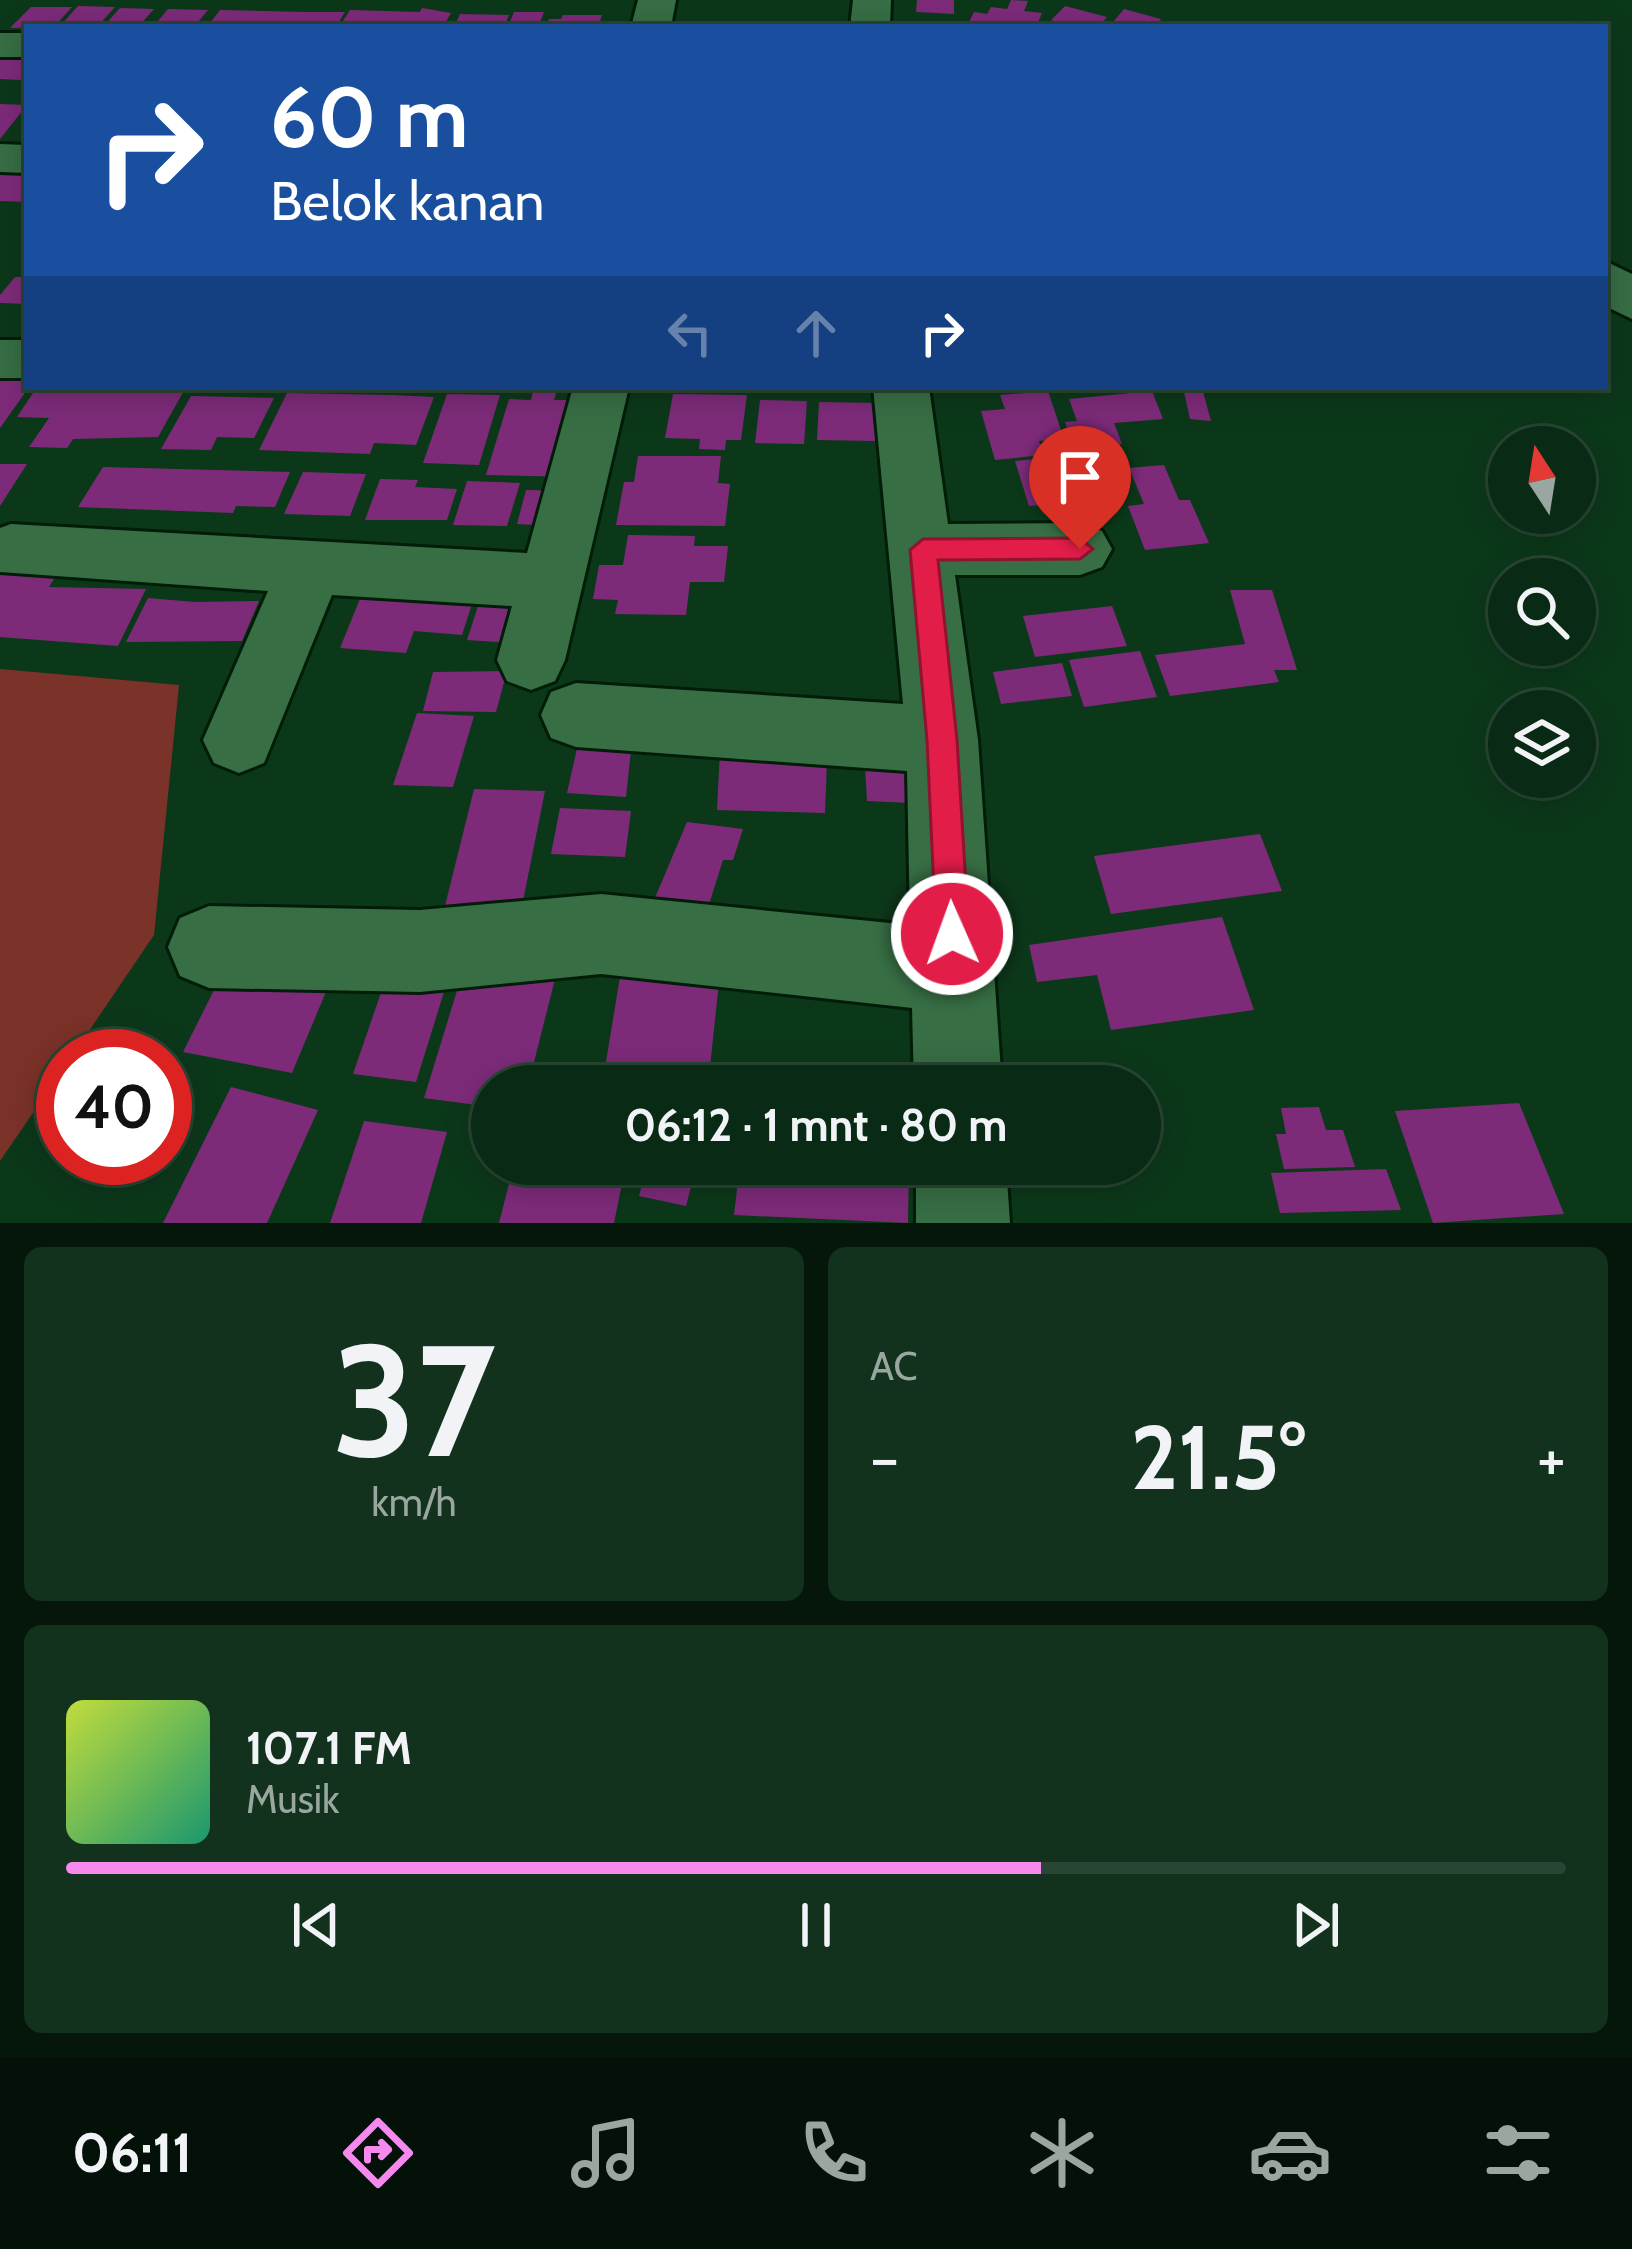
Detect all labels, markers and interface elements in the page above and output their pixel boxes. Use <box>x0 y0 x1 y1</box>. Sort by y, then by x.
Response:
text: 60 m <box>270 66 468 168</box>
icon: right <box>72 72 228 228</box>
text: Belok kanan <box>270 168 545 234</box>
icon: left <box>657 300 723 366</box>
icon: ahead <box>783 300 849 366</box>
icon: right <box>909 300 975 366</box>
pin <box>1029 426 1131 549</box>
north arrow <box>1488 426 1596 534</box>
map controls <box>1488 426 1596 798</box>
icon: arrive <box>1047 444 1113 510</box>
button: search <box>1488 558 1596 666</box>
button: layers <box>1488 690 1596 798</box>
position arrow <box>889 871 1015 997</box>
speed limit sign: 40 <box>36 1029 192 1185</box>
text: 06:12 · 1 mnt · 80 m <box>625 1098 1007 1152</box>
text: 37 <box>332 1305 496 1495</box>
text: AC <box>870 1342 918 1390</box>
text: 21.5° <box>1130 1402 1306 1512</box>
text: − <box>870 1417 899 1498</box>
text: + <box>1537 1417 1566 1498</box>
text: km/h <box>371 1478 457 1526</box>
text: 107.1 FM <box>246 1721 412 1775</box>
text: Musik <box>246 1775 340 1823</box>
icon: previous <box>283 1892 349 1958</box>
icon: pause <box>783 1892 849 1958</box>
icon: next <box>1283 1892 1349 1958</box>
icon: directions <box>336 2111 420 2195</box>
icon: music <box>564 2111 648 2195</box>
icon: phone <box>792 2111 876 2195</box>
icon: climate <box>1020 2111 1104 2195</box>
icon: car <box>1248 2111 1332 2195</box>
icon: filters <box>1476 2111 1560 2195</box>
text: 06:11 <box>72 2120 192 2186</box>

